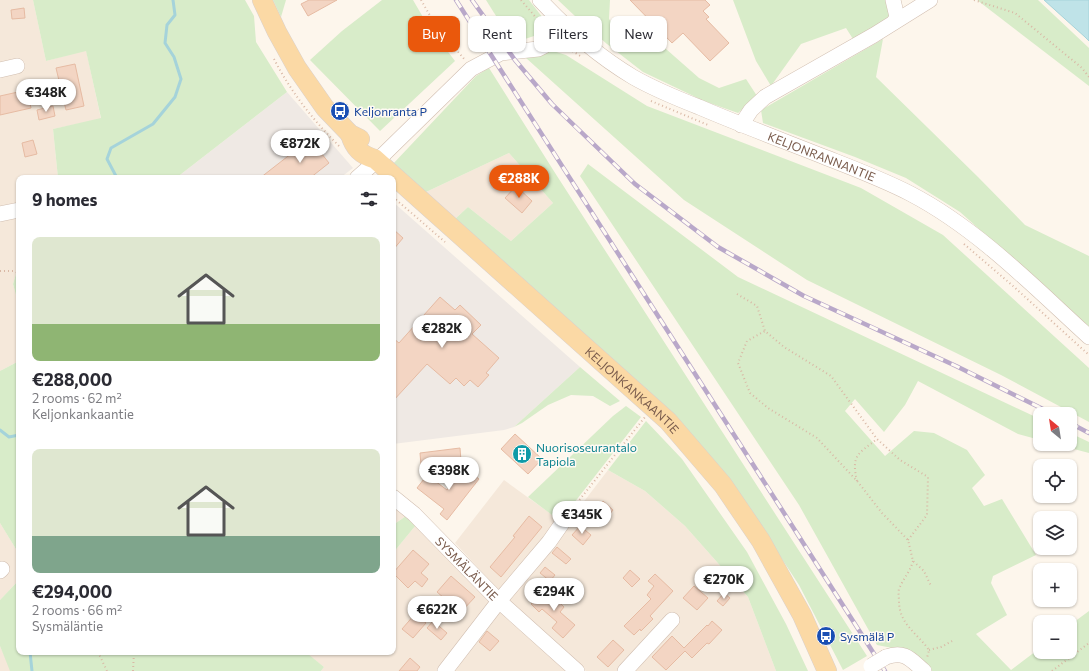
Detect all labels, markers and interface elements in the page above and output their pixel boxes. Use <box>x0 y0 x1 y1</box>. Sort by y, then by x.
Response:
chip: Buy <box>408 16 460 52</box>
chip: Rent <box>468 16 526 52</box>
chip: Filters <box>534 16 602 52</box>
chip: New <box>610 16 667 52</box>
pin: €348K <box>18 79 74 113</box>
text: €348K <box>25 84 67 100</box>
bus stop icon: Keljonranta P <box>329 100 351 122</box>
place label: Keljonranta P <box>354 104 427 118</box>
street label: KELJONRANNANTIE <box>766 129 878 184</box>
pin: €872K <box>272 130 328 164</box>
text: €872K <box>280 135 320 151</box>
pin: €288K <box>491 165 547 199</box>
text: €288K <box>498 170 540 186</box>
icon: filters <box>358 188 380 210</box>
text: 9 homes <box>32 189 97 210</box>
icon: home <box>170 263 242 335</box>
pin: €282K <box>414 315 470 349</box>
text: €282K <box>422 320 462 336</box>
street label: KELJONKANKAANTIE <box>583 344 682 436</box>
text: €288,000 <box>32 369 112 390</box>
text: 2 rooms · 62 m² <box>32 390 122 406</box>
text: Keljonkankaantie <box>32 406 134 422</box>
north arrow <box>1033 407 1077 451</box>
map controls <box>1033 407 1077 659</box>
place label: Nuorisoseurantalo Tapiola <box>536 440 637 468</box>
building icon: Nuorisoseurantalo Tapiola <box>511 443 533 465</box>
pin: €398K <box>421 457 477 491</box>
button: locate <box>1033 459 1077 503</box>
text: €398K <box>428 462 470 478</box>
icon: home <box>170 475 242 547</box>
pin: €345K <box>554 501 610 535</box>
text: €345K <box>561 506 603 522</box>
button: layers <box>1033 511 1077 555</box>
street label: SYSMÄLÄNTIE <box>433 534 501 603</box>
button: + <box>1033 563 1077 607</box>
pin: €270K <box>696 566 752 600</box>
text: €270K <box>703 571 745 587</box>
pin: €294K <box>526 578 582 612</box>
text: €294,000 <box>32 581 112 602</box>
text: €294K <box>533 583 575 599</box>
pin: €622K <box>409 596 465 630</box>
text: €622K <box>417 601 457 617</box>
text: 2 rooms · 66 m² <box>32 602 122 618</box>
button: − <box>1033 615 1077 659</box>
text: Sysmäläntie <box>32 618 103 634</box>
bus stop icon: Sysmälä P <box>815 625 837 647</box>
place label: Sysmälä P <box>840 629 895 643</box>

